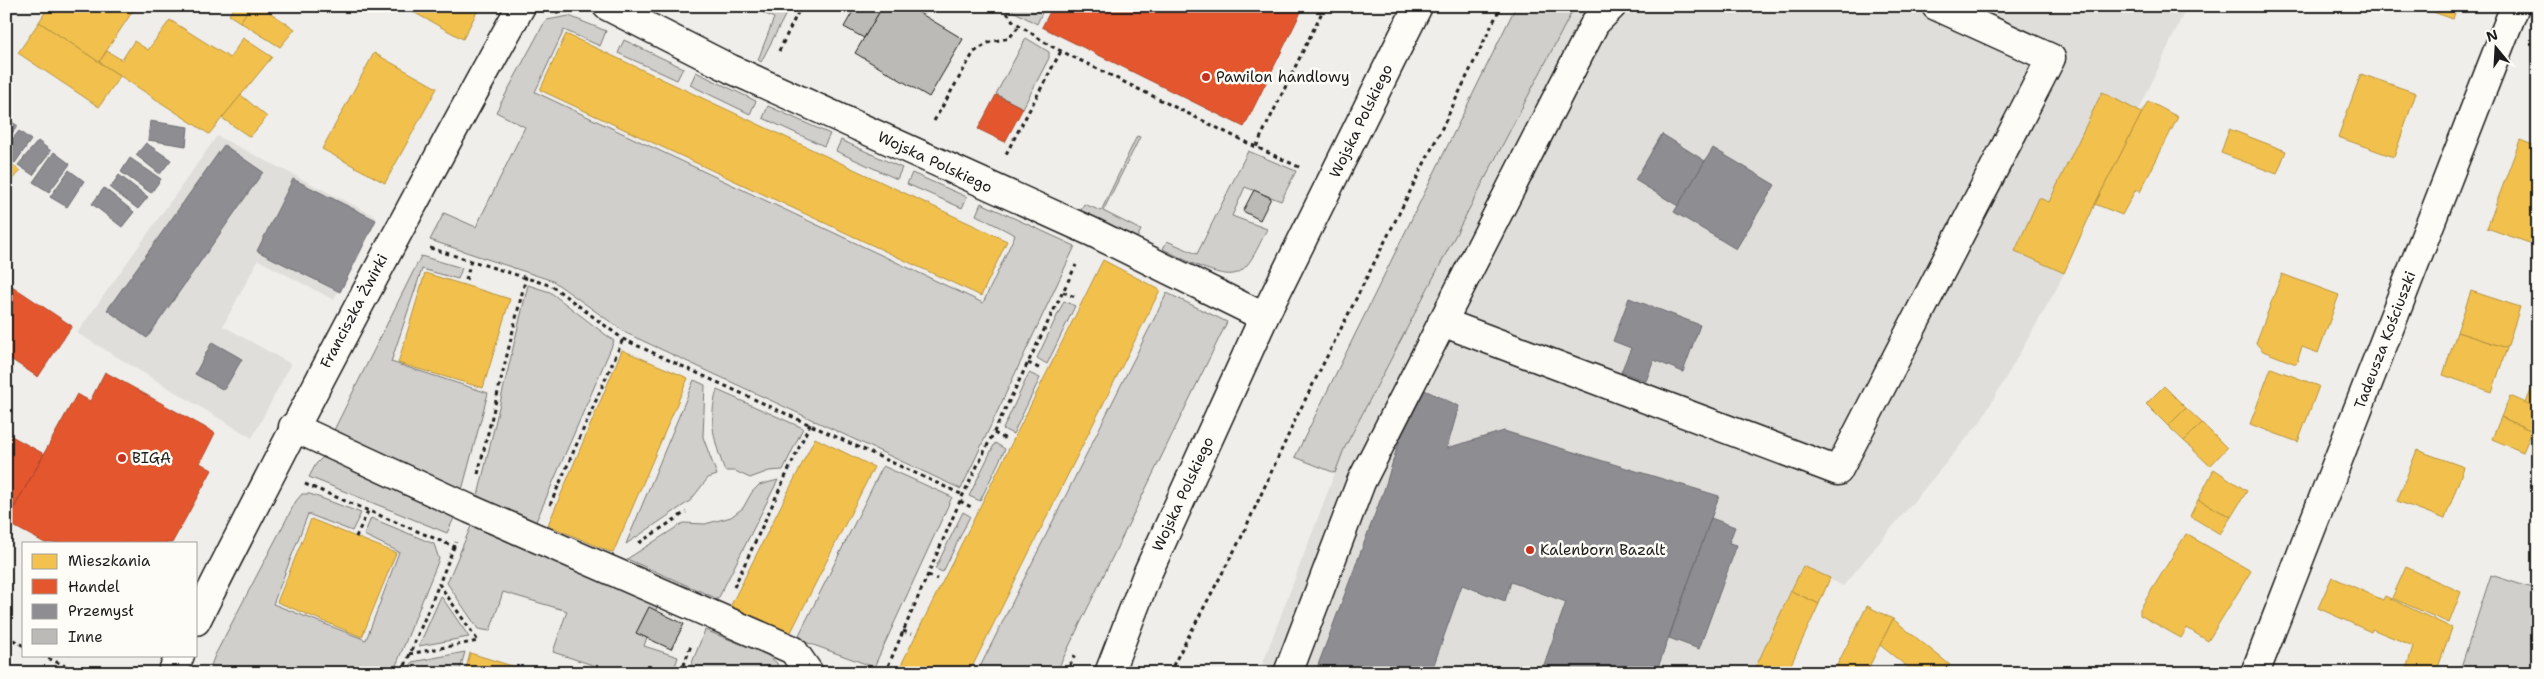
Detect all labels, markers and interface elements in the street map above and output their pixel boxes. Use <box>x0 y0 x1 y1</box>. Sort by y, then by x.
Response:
north arrow <box>2472 22 2522 72</box>
text: N <box>2484 25 2500 46</box>
street label: Wojska Polskiego <box>1325 61 1397 181</box>
place label: Pawilon handlowy <box>1216 67 1350 87</box>
marker: Pawilon handlowy <box>1200 71 1212 83</box>
street label: Wojska Polskiego <box>874 127 996 197</box>
street label: Franciszka Żwirki <box>315 250 393 372</box>
street label: Tadeusza Kościuszki <box>2349 268 2421 412</box>
street label: Wojska Polskiego <box>1148 433 1218 555</box>
place label: BIGA <box>132 448 171 468</box>
marker: BIGA <box>116 452 128 464</box>
place label: Kalenborn Bazalt <box>1540 540 1666 560</box>
legend <box>22 542 198 656</box>
marker: Kalenborn Bazalt <box>1524 544 1536 556</box>
text: Mieszkania <box>68 551 151 571</box>
text: Handel <box>68 577 120 597</box>
text: Przemysł <box>68 601 134 621</box>
text: Inne <box>68 627 103 647</box>

